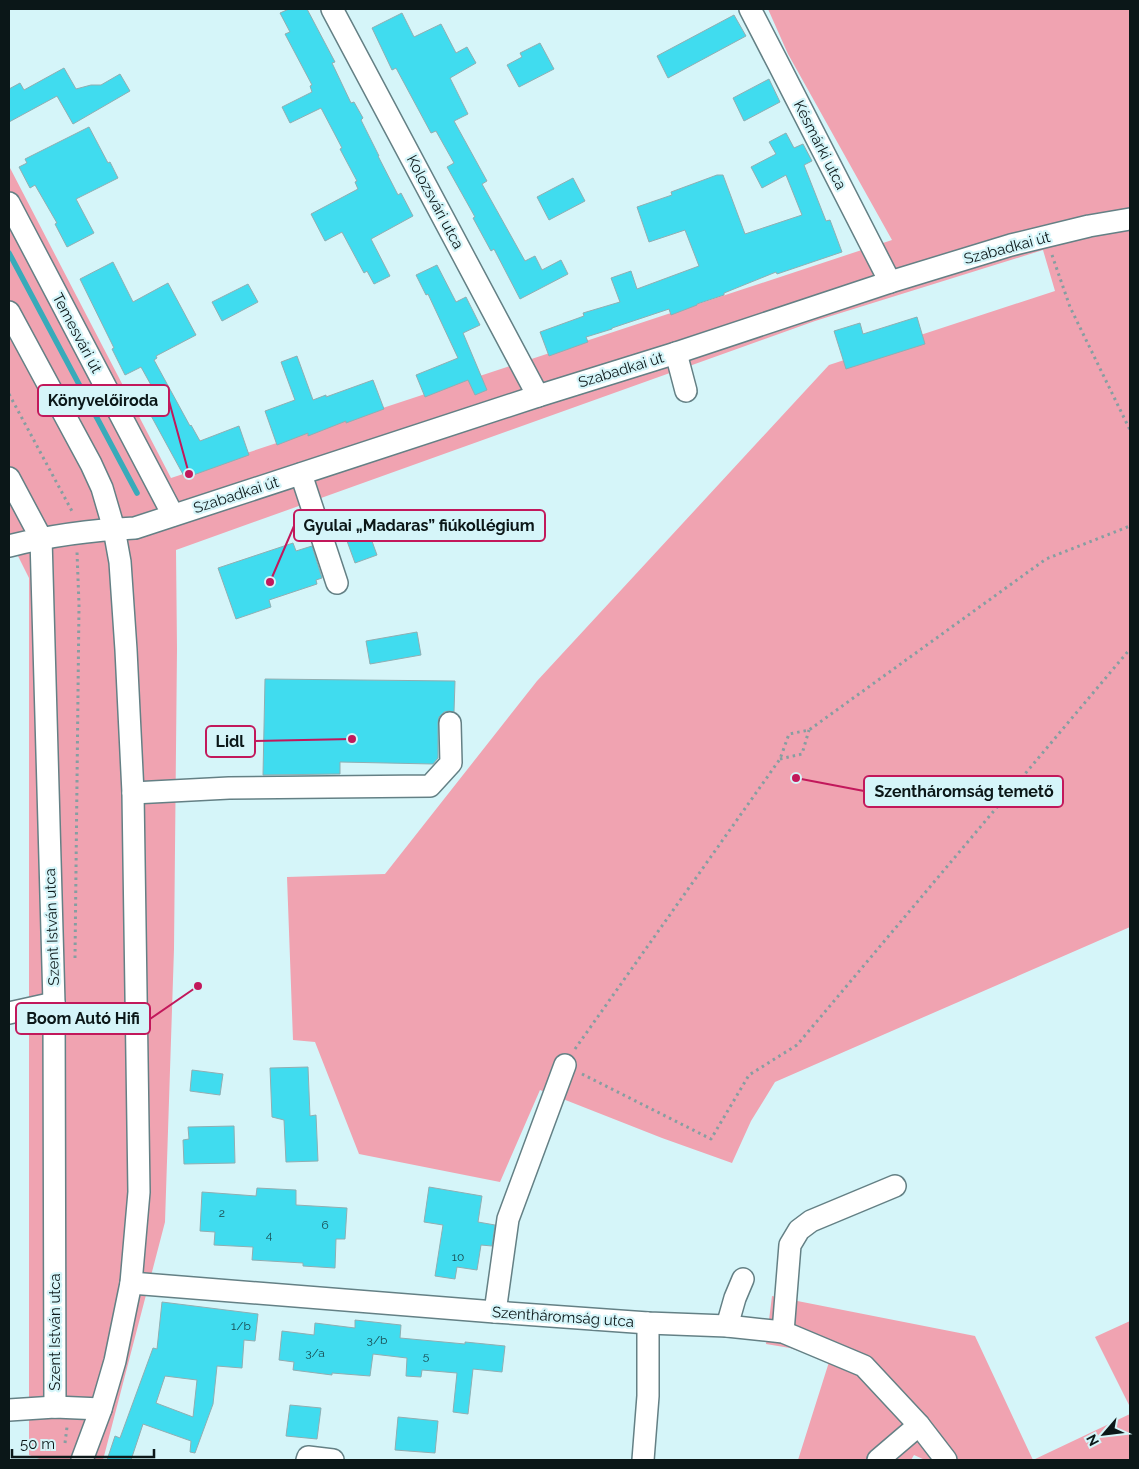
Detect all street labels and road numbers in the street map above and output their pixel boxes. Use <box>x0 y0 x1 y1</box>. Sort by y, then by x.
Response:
street label: Késmárki utca <box>790 97 850 193</box>
street label: Kolozsvári utca <box>403 152 467 252</box>
street label: Szabadkai út <box>962 228 1052 268</box>
street label: Temesvári út <box>48 290 106 376</box>
street label: Szabadkai út <box>576 348 666 392</box>
street label: Szabadkai út <box>191 473 281 517</box>
street label: Szent István utca <box>41 868 63 986</box>
street label: Szent István utca <box>46 1273 64 1391</box>
street label: Szentháromság utca <box>491 1303 635 1331</box>

